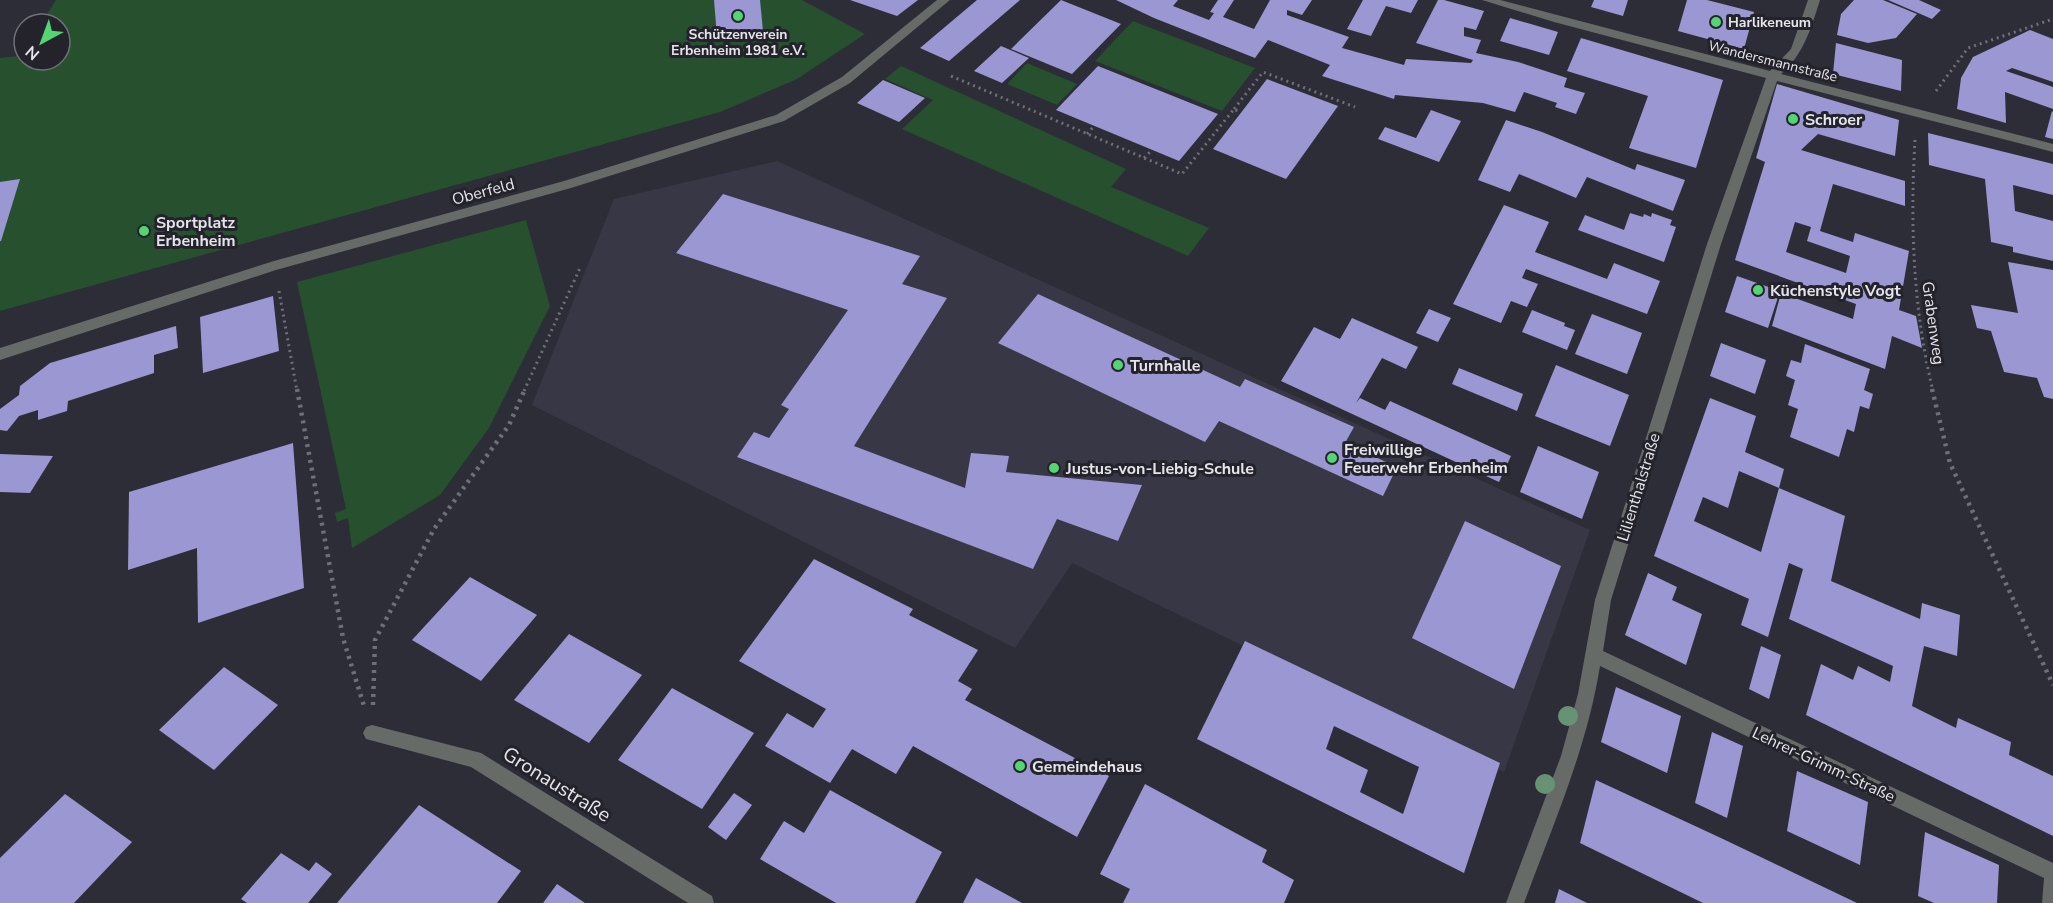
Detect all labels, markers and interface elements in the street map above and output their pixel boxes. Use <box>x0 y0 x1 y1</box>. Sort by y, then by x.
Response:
marker: Schützenverein Erbenheim 1981 e.V. <box>731 9 745 23</box>
north arrow <box>12 12 72 72</box>
place label: Harlikeneum <box>1728 13 1811 32</box>
marker: Harlikeneum <box>1709 15 1723 29</box>
place label: Schützenverein Erbenheim 1981 e.V. <box>671 25 805 60</box>
street label: Wandersmannstraße <box>1706 36 1839 87</box>
text: N <box>21 40 45 65</box>
place label: Schroer <box>1805 109 1863 131</box>
marker: Schroer <box>1786 112 1800 126</box>
street label: Oberfeld <box>450 173 517 211</box>
place label: Sportplatz Erbenheim <box>156 212 236 252</box>
marker: Sportplatz Erbenheim <box>137 224 151 238</box>
place label: Küchenstyle Vogt <box>1770 280 1901 302</box>
street label: Grabenweg <box>1916 280 1950 366</box>
marker: Küchenstyle Vogt <box>1751 283 1765 297</box>
place label: Turnhalle <box>1130 355 1201 377</box>
marker: Turnhalle <box>1111 358 1125 372</box>
street label: Lilienthalstraße <box>1612 431 1666 544</box>
place label: Freiwillige Feuerwehr Erbenheim <box>1344 439 1508 479</box>
marker: Freiwillige Feuerwehr Erbenheim <box>1325 451 1339 465</box>
place label: Justus-von-Liebig-Schule <box>1065 458 1254 480</box>
marker: Justus-von-Liebig-Schule <box>1047 461 1061 475</box>
street label: Lehrer-Grimm-Straße <box>1749 722 1899 808</box>
street label: Gronaustraße <box>497 740 616 828</box>
place label: Gemeindehaus <box>1032 756 1142 778</box>
marker: Gemeindehaus <box>1013 759 1027 773</box>

